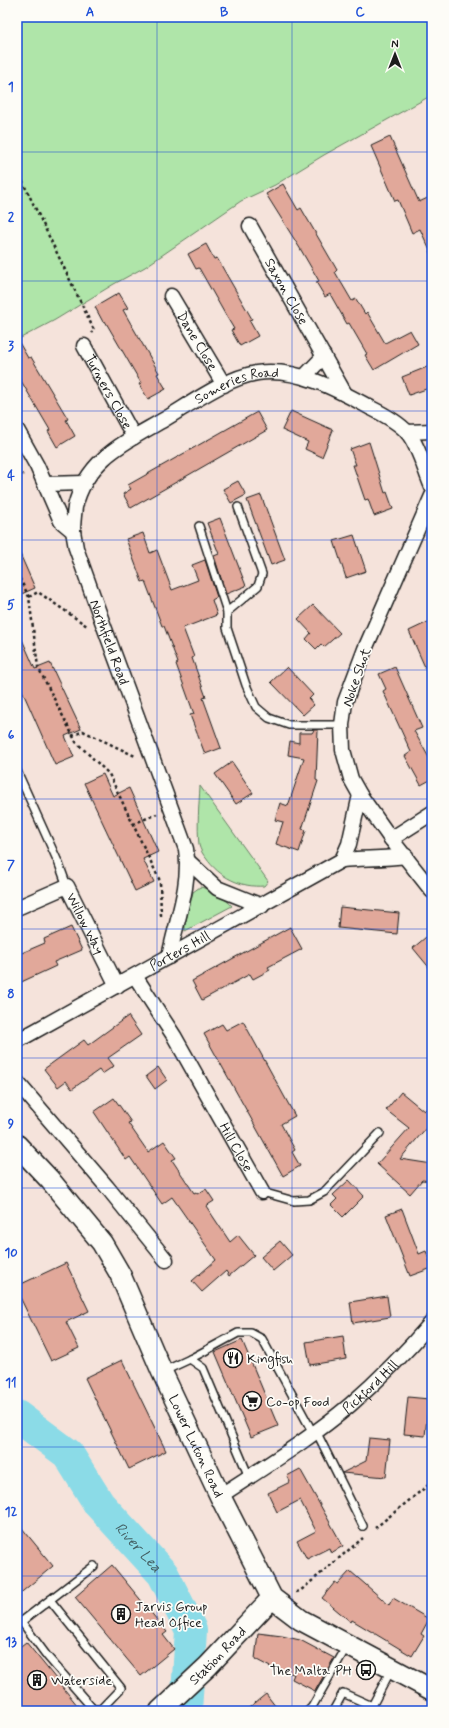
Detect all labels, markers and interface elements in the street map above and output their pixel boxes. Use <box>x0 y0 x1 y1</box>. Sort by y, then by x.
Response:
text: A <box>86 4 94 21</box>
text: B <box>220 4 229 21</box>
text: C <box>355 4 365 21</box>
north arrow <box>375 34 415 74</box>
text: N <box>391 38 399 52</box>
text: 1 <box>8 79 14 96</box>
text: 2 <box>8 209 15 226</box>
street label: Saxon Close <box>260 255 312 328</box>
street label: Dane Close <box>172 308 221 374</box>
text: 3 <box>8 338 14 355</box>
street label: Turners Close <box>80 352 136 433</box>
street label: Someries Road <box>191 364 279 409</box>
text: 4 <box>7 468 15 485</box>
text: 5 <box>7 597 15 614</box>
street label: Northfield Road <box>85 597 133 688</box>
street label: Noke Shot <box>338 645 376 709</box>
text: 6 <box>8 727 15 744</box>
text: 7 <box>7 857 15 874</box>
street label: Willow Way <box>62 890 108 958</box>
street label: Porters Hill <box>146 927 214 975</box>
text: 8 <box>7 986 15 1003</box>
text: 9 <box>8 1116 15 1133</box>
street label: Hill Close <box>215 1120 257 1175</box>
text: 10 <box>4 1245 18 1262</box>
restaurant icon: Kingfish <box>222 1347 244 1369</box>
place label: Kingfish <box>247 1350 294 1369</box>
street label: Pickford Hill <box>339 1356 403 1418</box>
text: 11 <box>5 1375 17 1392</box>
supermarket icon: Co-op Food <box>241 1390 263 1412</box>
street label: Lower Luton Road <box>164 1392 228 1501</box>
place label: Co-op Food <box>266 1393 330 1411</box>
text: 12 <box>5 1504 17 1521</box>
water label: River Lea <box>110 1519 166 1577</box>
place label: Jarvis Group Head Office <box>135 1598 208 1632</box>
building icon: Jarvis Group Head Office <box>110 1603 132 1625</box>
street label: Station Road <box>186 1623 251 1689</box>
text: 13 <box>5 1634 17 1651</box>
bus stop icon: The Malta PH <box>355 1659 377 1681</box>
place label: The Malta PH <box>270 1662 352 1680</box>
building icon: Waterside <box>26 1669 48 1691</box>
place label: Waterside <box>51 1672 112 1690</box>

